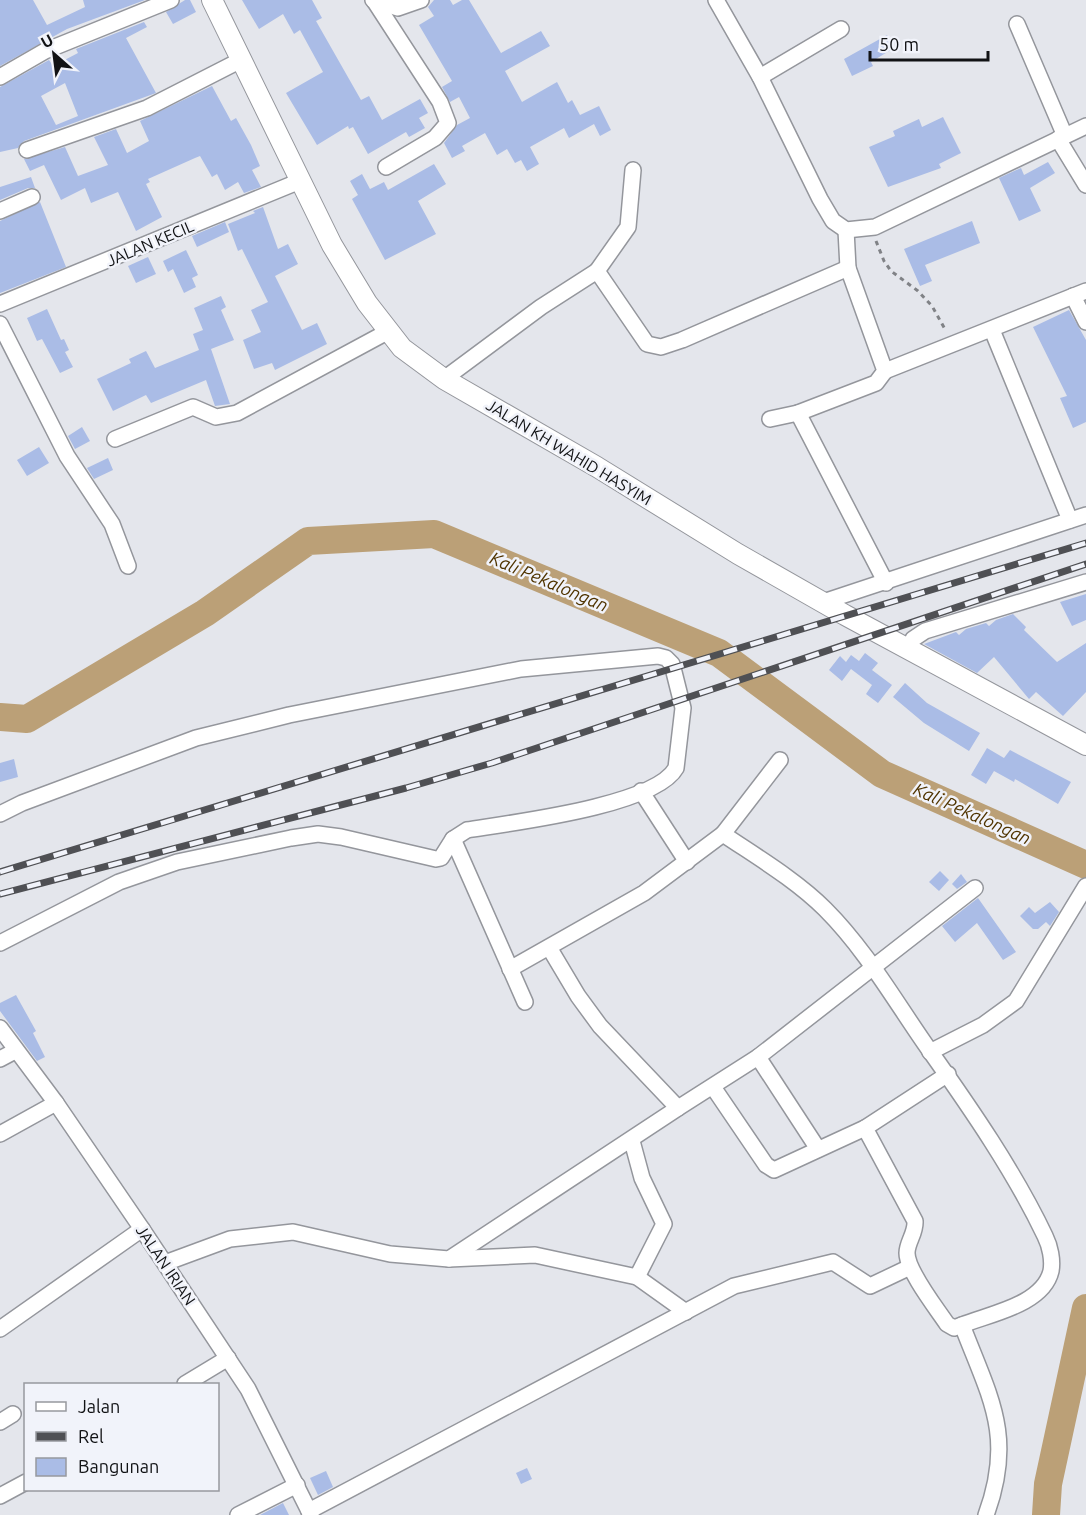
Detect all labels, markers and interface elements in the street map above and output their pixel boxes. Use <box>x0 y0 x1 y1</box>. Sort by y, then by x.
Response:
north arrow <box>24 24 84 84</box>
scale bar <box>870 24 988 62</box>
text: U <box>38 30 56 51</box>
text: 50 m <box>879 34 919 54</box>
street label: JALAN KECIL <box>104 217 196 269</box>
street label: JALAN KH WAHID HASYIM <box>483 395 655 509</box>
water label: Kali Pekalongan <box>487 547 611 615</box>
water label: Kali Pekalongan <box>911 778 1034 848</box>
street label: JALAN IRIAN <box>133 1222 199 1308</box>
legend <box>24 1383 219 1491</box>
text: Jalan <box>78 1396 120 1416</box>
text: Rel <box>78 1426 104 1446</box>
text: Bangunan <box>78 1456 159 1476</box>

